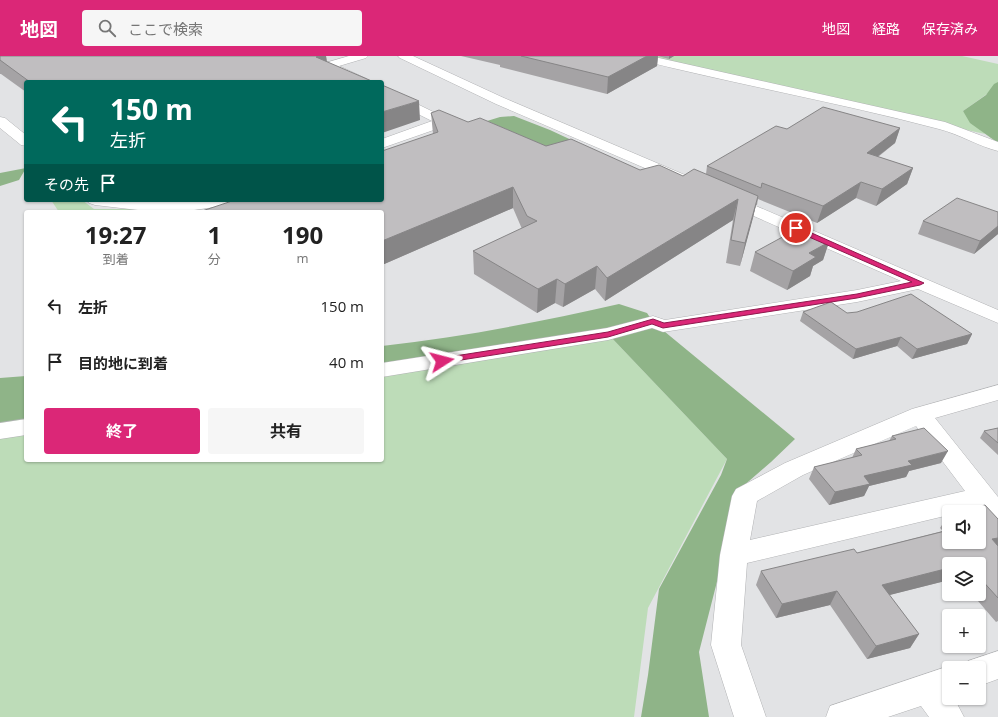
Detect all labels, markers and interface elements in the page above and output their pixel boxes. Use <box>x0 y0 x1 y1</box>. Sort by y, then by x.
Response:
search box <box>82 10 362 46</box>
text: 地図 <box>20 16 58 42</box>
icon: search <box>96 17 118 39</box>
text: ここで検索 <box>128 19 203 39</box>
text: 地図 <box>822 19 850 38</box>
text: 経路 <box>872 19 900 38</box>
text: 保存済み <box>922 19 978 38</box>
text: 150 m <box>110 90 193 128</box>
icon: left <box>44 96 96 148</box>
text: 左折 <box>110 128 146 152</box>
icon: arrive <box>97 172 119 194</box>
text: その先 <box>44 174 89 194</box>
pin <box>779 211 813 245</box>
icon: arrive <box>785 217 807 239</box>
text: 19:27 <box>85 218 147 251</box>
text: 1 <box>207 218 221 251</box>
text: 190 <box>282 218 323 251</box>
text: m <box>297 249 309 267</box>
text: 到着 <box>103 250 129 268</box>
text: 分 <box>208 250 221 268</box>
icon: left <box>44 295 66 317</box>
text: 150 m <box>320 296 364 316</box>
text: 左折 <box>78 297 108 317</box>
position arrow <box>421 340 463 382</box>
icon: arrive <box>44 351 66 373</box>
text: 40 m <box>329 352 364 372</box>
text: 目的地に到着 <box>78 353 168 373</box>
button: 終了 <box>44 408 200 454</box>
button: 共有 <box>208 408 364 454</box>
map controls <box>942 505 986 705</box>
button: sound <box>942 505 986 549</box>
button: layers <box>942 557 986 601</box>
button: + <box>942 609 986 653</box>
button: − <box>942 661 986 705</box>

